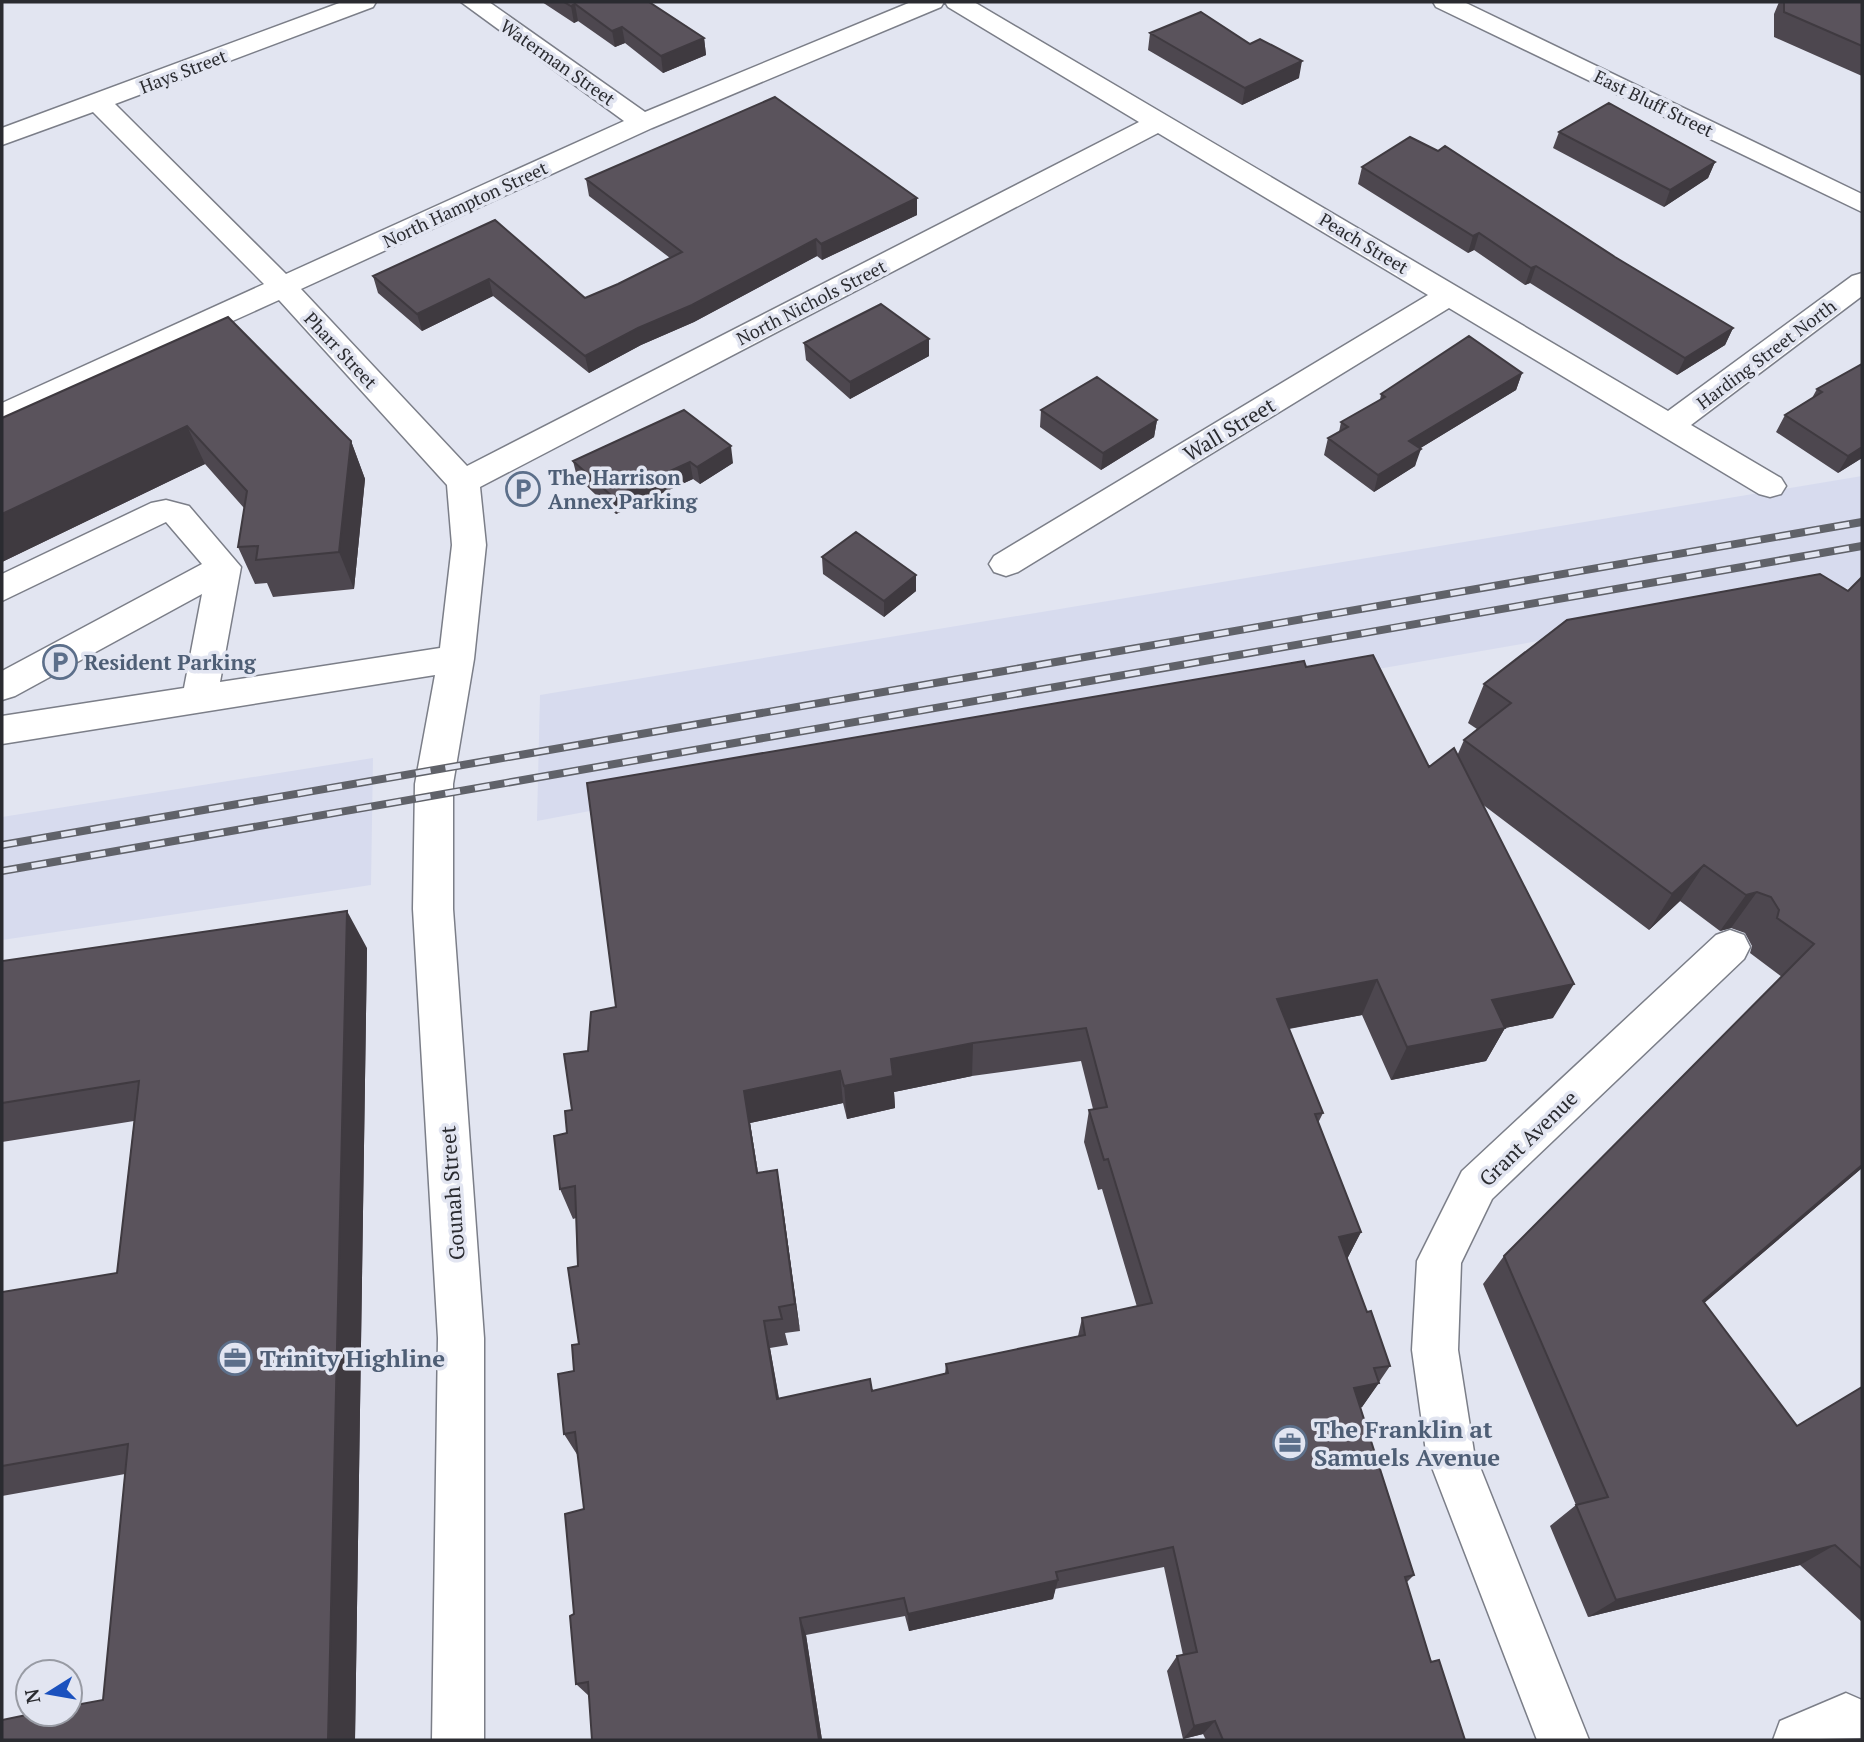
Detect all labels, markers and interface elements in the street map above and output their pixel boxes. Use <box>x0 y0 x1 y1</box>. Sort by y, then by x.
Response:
street label: Waterman Street <box>496 13 620 111</box>
street label: Hays Street <box>136 43 230 99</box>
street label: East Bluff Street <box>1590 64 1718 142</box>
street label: North Hampton Street <box>379 155 552 253</box>
street label: Peach Street <box>1315 207 1413 279</box>
street label: North Nichols Street <box>732 254 890 350</box>
street label: Harding Street North <box>1691 293 1841 414</box>
street label: Pharr Street <box>299 306 383 394</box>
street label: Wall Street <box>1178 390 1280 467</box>
place label: The Harrison Annex Parking <box>548 463 698 515</box>
parking icon: The Harrison Annex Parking <box>504 470 542 508</box>
parking icon: Resident Parking <box>41 643 79 681</box>
place label: Resident Parking <box>84 648 257 676</box>
street label: Grant Avenue <box>1473 1084 1583 1192</box>
street label: Gounah Street <box>433 1125 471 1261</box>
office icon: Trinity Highline <box>216 1339 254 1377</box>
place label: Trinity Highline <box>260 1342 445 1374</box>
place label: The Franklin at Samuels Avenue <box>1314 1413 1500 1473</box>
office icon: The Franklin at Samuels Avenue <box>1271 1424 1309 1462</box>
north arrow <box>14 1658 84 1728</box>
text: N <box>18 1686 45 1706</box>

